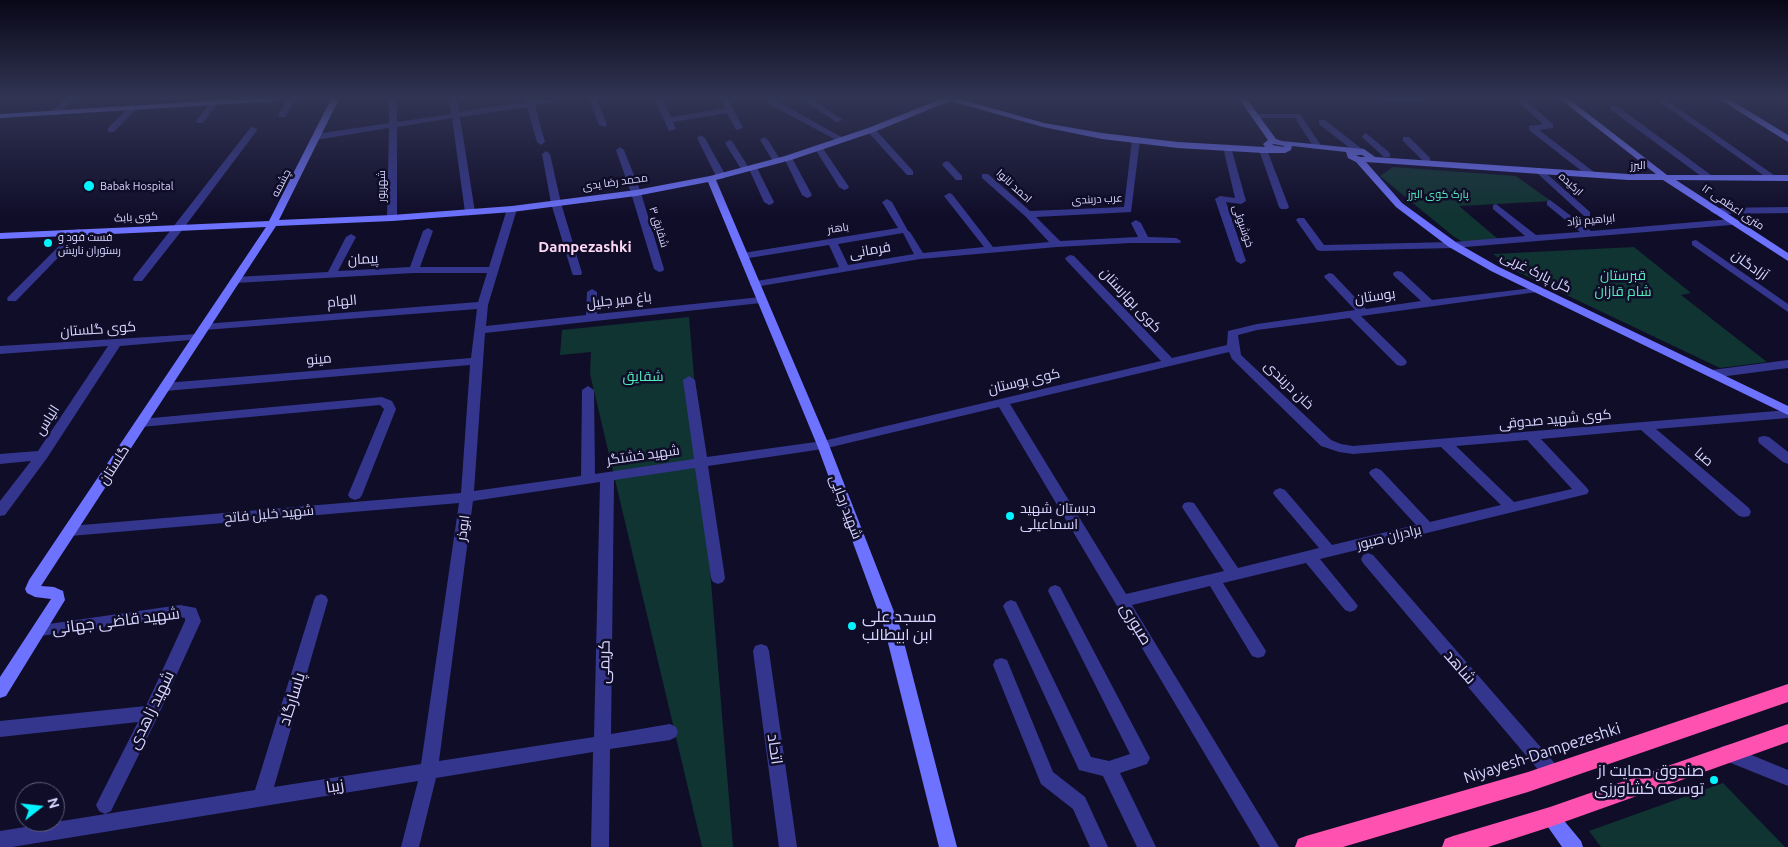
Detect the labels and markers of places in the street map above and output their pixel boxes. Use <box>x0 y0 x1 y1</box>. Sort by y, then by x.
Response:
marker: Babak Hospital <box>82 179 96 193</box>
place label: Babak Hospital <box>100 179 174 193</box>
place label: فست فود و رستوران ناریش <box>58 230 121 256</box>
marker: فست فود و رستوران ناریش <box>42 237 54 249</box>
place label: دبستان شهید اسماعیلی <box>1020 500 1096 532</box>
marker: دبستان شهید اسماعیلی <box>1004 510 1016 522</box>
place label: مسجد علی ابن ابیطالب <box>862 607 936 645</box>
marker: مسجد علی ابن ابیطالب <box>846 620 858 632</box>
place label: صندوق حمایت از توسعه کشاورزی <box>1594 761 1704 799</box>
marker: صندوق حمایت از توسعه کشاورزی <box>1708 774 1720 786</box>

